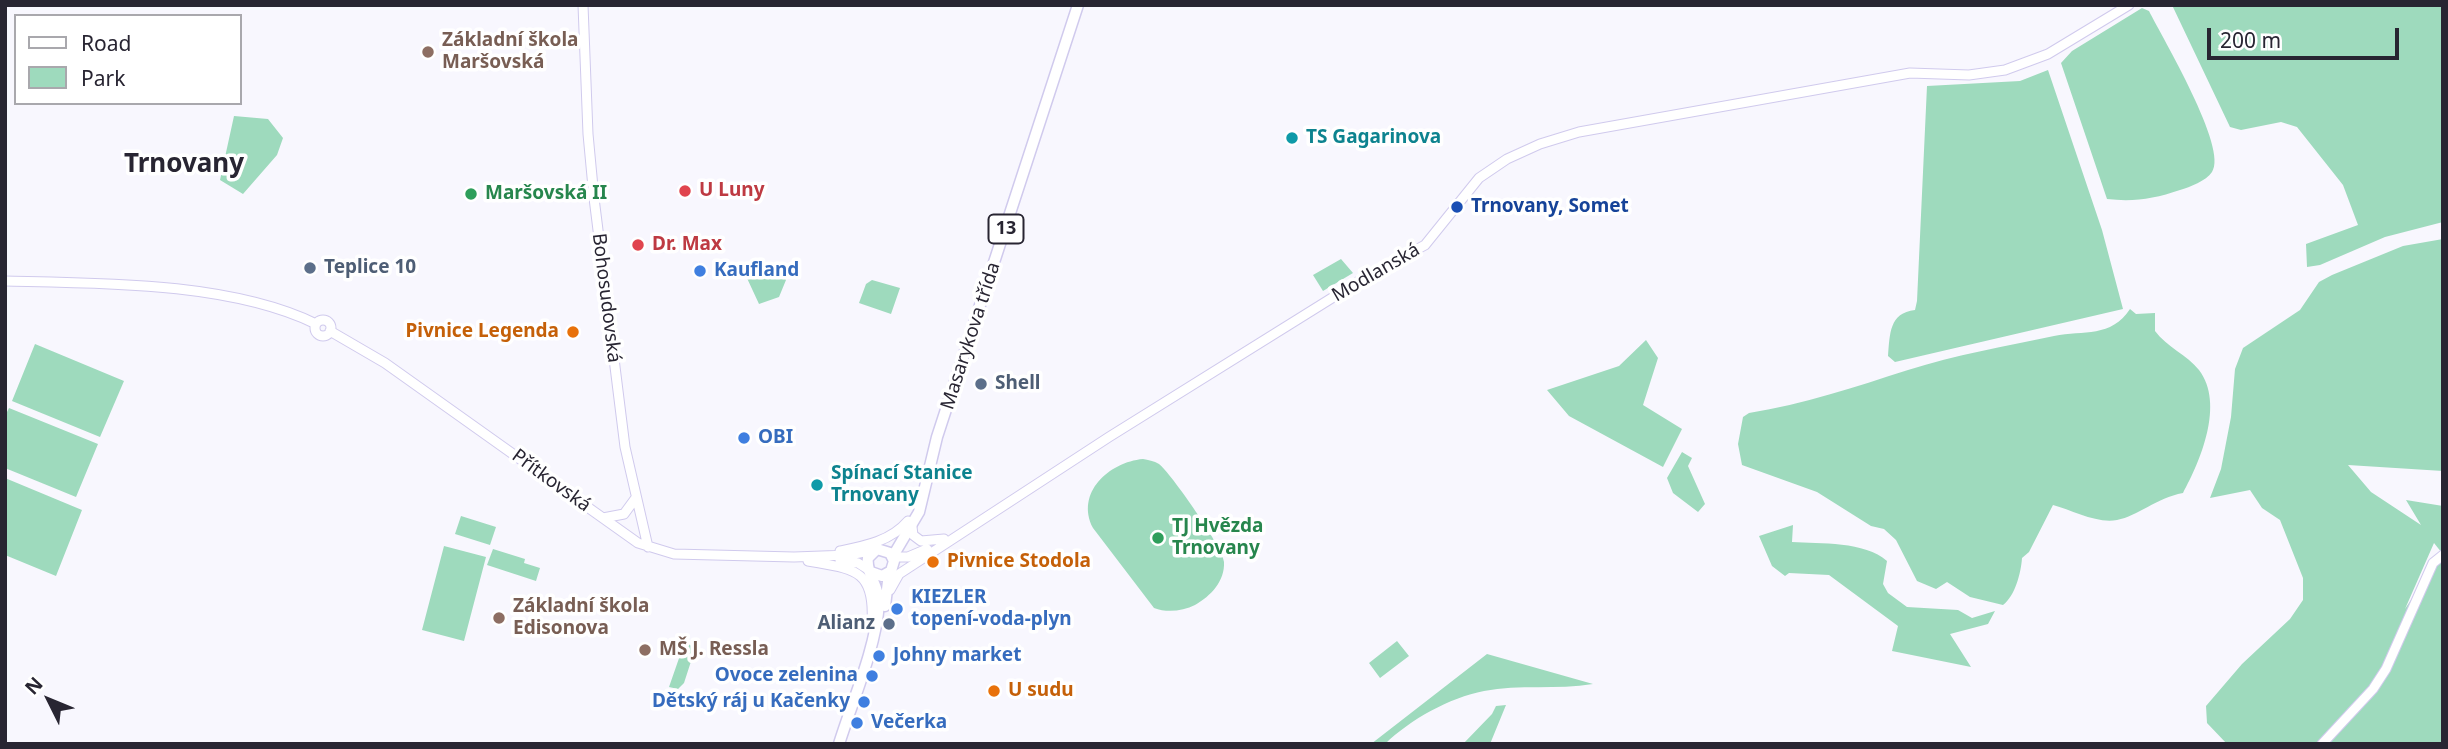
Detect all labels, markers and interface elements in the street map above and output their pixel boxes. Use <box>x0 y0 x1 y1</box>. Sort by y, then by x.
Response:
legend <box>14 14 242 105</box>
scale bar <box>2210 14 2402 58</box>
text: 200 m <box>2220 26 2281 54</box>
text: Road <box>81 29 131 57</box>
place label: Základní škola Maršovská <box>442 30 578 74</box>
marker: Základní škola Maršovská <box>420 44 436 60</box>
text: Park <box>81 64 125 92</box>
place label: TS Gagarinova <box>1306 127 1441 149</box>
marker: TS Gagarinova <box>1284 130 1300 146</box>
district label: Trnovany <box>124 149 244 181</box>
place label: U Luny <box>699 180 764 202</box>
place label: Maršovská II <box>485 183 607 205</box>
marker: U Luny <box>677 183 693 199</box>
marker: Maršovská II <box>463 186 479 202</box>
place label: Trnovany, Somet <box>1471 196 1629 218</box>
marker: Trnovany, Somet <box>1449 199 1465 215</box>
road number: 13 <box>988 214 1024 244</box>
street label: Bohosudovská <box>587 232 625 364</box>
place label: Dr. Max <box>652 234 722 256</box>
marker: Dr. Max <box>630 237 646 253</box>
street label: Modlanská <box>1328 239 1424 307</box>
place label: Teplice 10 <box>324 257 416 279</box>
street label: Masarykova třída <box>936 259 1006 413</box>
marker: Teplice 10 <box>302 260 318 276</box>
place label: Kaufland <box>714 260 799 282</box>
marker: Kaufland <box>692 263 708 279</box>
place label: Pivnice Legenda <box>405 321 559 343</box>
marker: Pivnice Legenda <box>565 324 581 340</box>
place label: Shell <box>995 373 1040 395</box>
marker: Shell <box>973 376 989 392</box>
place label: OBI <box>758 427 793 449</box>
marker: OBI <box>736 430 752 446</box>
street label: Přítkovská <box>507 445 595 517</box>
place label: Spínací Stanice Trnovany <box>831 463 973 507</box>
marker: Spínací Stanice Trnovany <box>809 477 825 493</box>
place label: TJ Hvězda Trnovany <box>1172 516 1263 560</box>
marker: TJ Hvězda Trnovany <box>1150 530 1166 546</box>
place label: Pivnice Stodola <box>947 551 1091 573</box>
marker: Pivnice Stodola <box>925 554 941 570</box>
place label: KIEZLER topení-voda-plyn <box>911 587 1072 631</box>
place label: Základní škola Edisonova <box>513 596 649 640</box>
marker: KIEZLER topení-voda-plyn <box>889 601 905 617</box>
marker: Základní škola Edisonova <box>491 610 507 626</box>
place label: Alianz <box>817 613 875 635</box>
marker: Alianz <box>881 616 897 632</box>
place label: MŠ J. Ressla <box>659 639 769 661</box>
marker: MŠ J. Ressla <box>637 642 653 658</box>
place label: Johny market <box>893 645 1021 667</box>
marker: Johny market <box>871 648 887 664</box>
north arrow <box>14 665 84 735</box>
place label: Ovoce zelenina <box>715 665 858 687</box>
marker: Ovoce zelenina <box>864 668 880 684</box>
text: N <box>19 671 48 700</box>
place label: U sudu <box>1008 680 1074 702</box>
marker: U sudu <box>986 683 1002 699</box>
place label: Dětský ráj u Kačenky <box>652 691 850 713</box>
marker: Dětský ráj u Kačenky <box>856 694 872 710</box>
place label: Večerka <box>871 712 947 734</box>
marker: Večerka <box>849 715 865 731</box>

